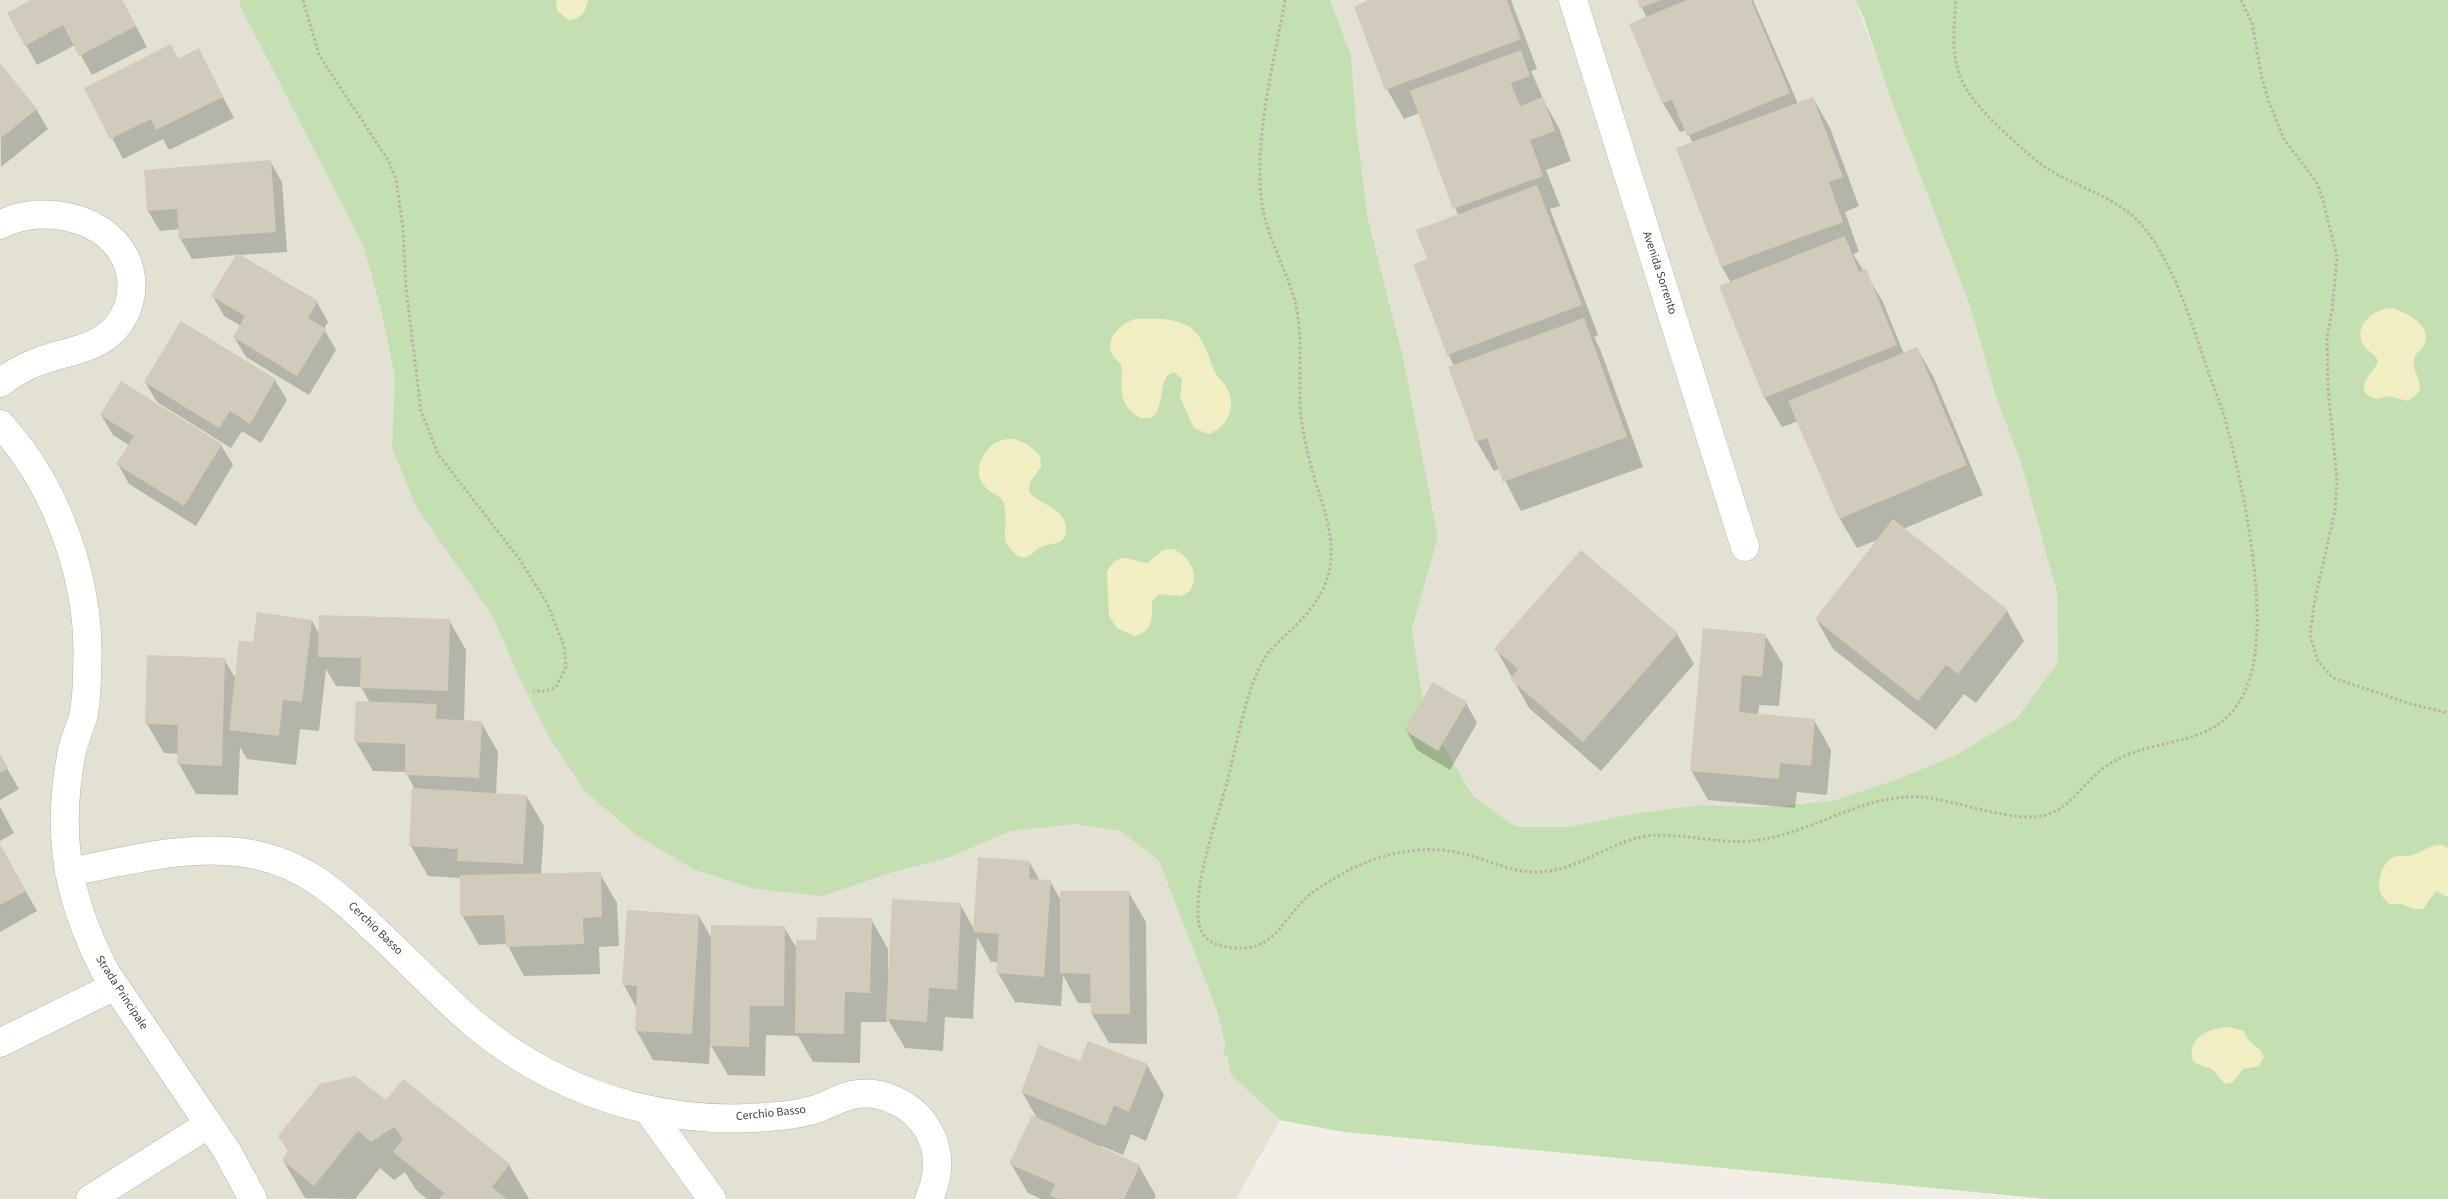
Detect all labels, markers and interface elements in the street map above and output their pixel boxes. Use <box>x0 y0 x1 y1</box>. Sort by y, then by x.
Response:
street label: Avenida Sorrento <box>1639 230 1679 316</box>
street label: Cerchio Basso <box>345 899 405 959</box>
street label: Strada Principale <box>92 953 150 1033</box>
street label: Cerchio Basso <box>735 1103 807 1125</box>

